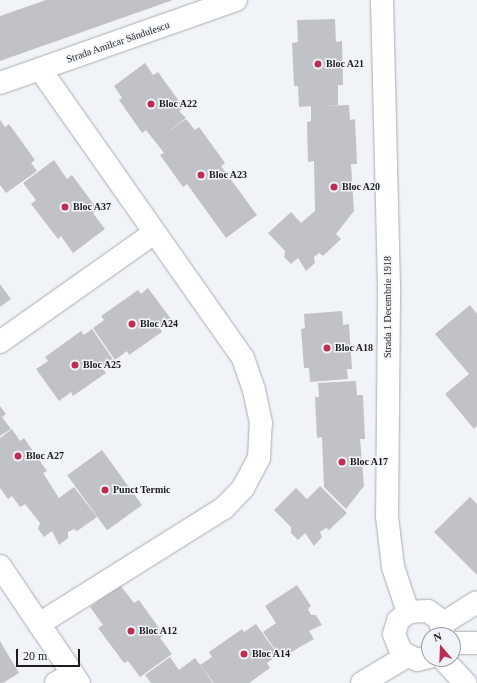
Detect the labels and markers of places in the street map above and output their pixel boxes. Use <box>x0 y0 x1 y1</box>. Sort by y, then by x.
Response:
place label: Bloc A21 <box>326 58 365 70</box>
marker: Bloc A21 <box>313 59 323 69</box>
place label: Bloc A22 <box>159 98 198 110</box>
marker: Bloc A22 <box>146 99 156 109</box>
place label: Bloc A23 <box>209 169 248 181</box>
marker: Bloc A23 <box>196 170 206 180</box>
place label: Bloc A20 <box>342 181 381 193</box>
marker: Bloc A20 <box>329 182 339 192</box>
place label: Bloc A37 <box>73 201 112 213</box>
marker: Bloc A37 <box>60 202 70 212</box>
place label: Bloc A24 <box>140 318 179 330</box>
marker: Bloc A24 <box>127 319 137 329</box>
place label: Bloc A18 <box>335 342 374 354</box>
marker: Bloc A18 <box>322 343 332 353</box>
place label: Bloc A25 <box>83 359 122 371</box>
marker: Bloc A25 <box>70 360 80 370</box>
place label: Bloc A27 <box>26 450 65 462</box>
marker: Bloc A27 <box>13 451 23 461</box>
place label: Bloc A17 <box>350 456 389 468</box>
marker: Bloc A17 <box>337 457 347 467</box>
place label: Punct Termic <box>113 484 171 496</box>
marker: Punct Termic <box>100 485 110 495</box>
place label: Bloc A12 <box>139 625 178 637</box>
marker: Bloc A12 <box>126 626 136 636</box>
place label: Bloc A14 <box>252 648 291 660</box>
marker: Bloc A14 <box>239 649 249 659</box>

